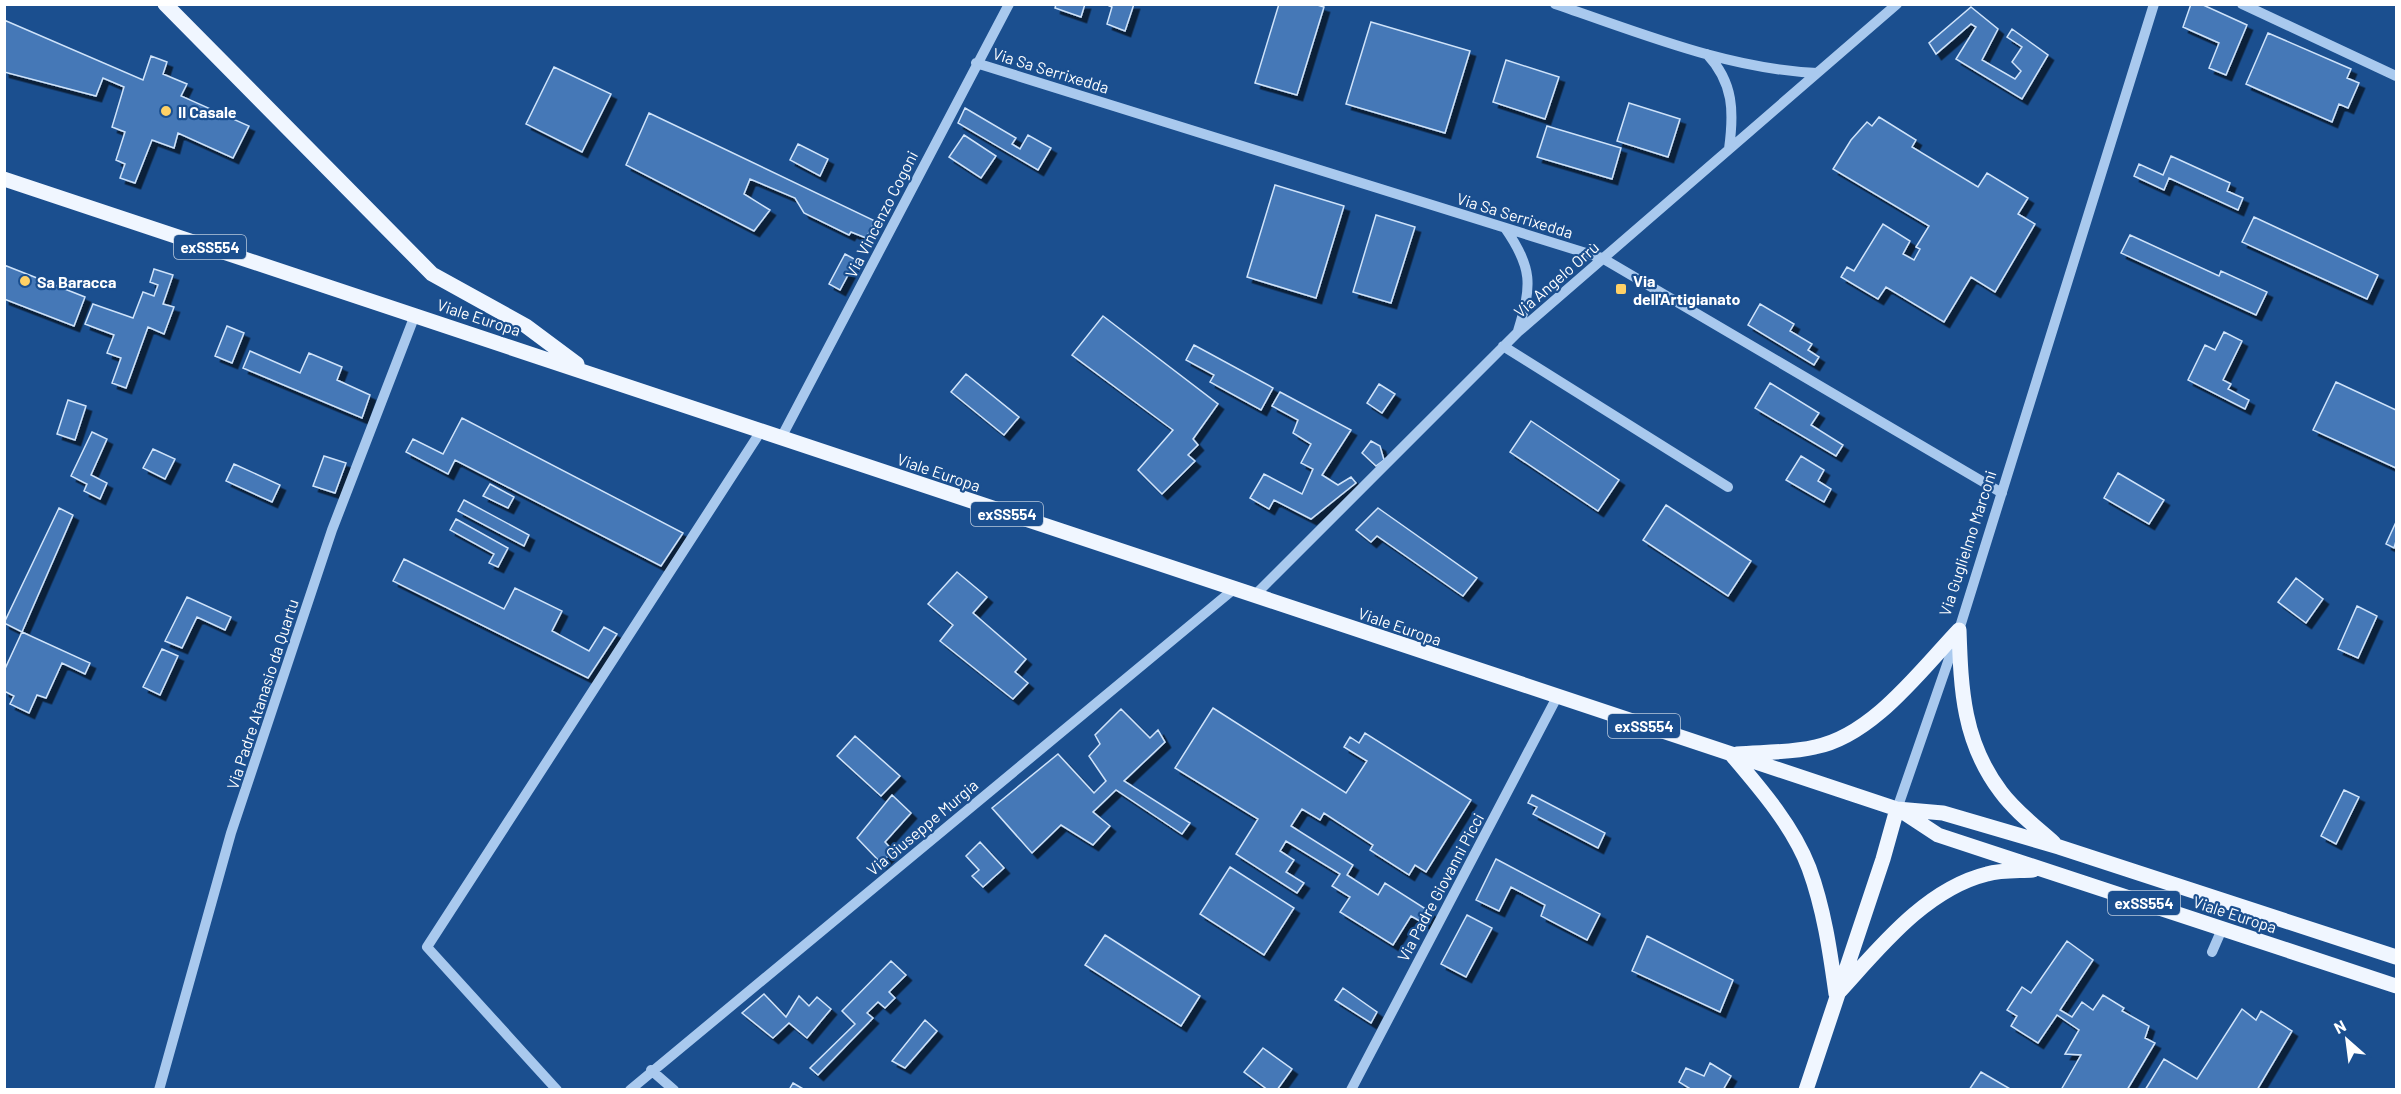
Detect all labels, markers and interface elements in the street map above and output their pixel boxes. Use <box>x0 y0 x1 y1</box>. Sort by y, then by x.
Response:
street label: Via Sa Serrixedda <box>991 43 1111 97</box>
place label: Il Casale <box>178 102 237 121</box>
marker: Il Casale <box>159 104 173 118</box>
street label: Via Vincenzo Cogoni <box>841 147 921 281</box>
street label: Via Sa Serrixedda <box>1455 188 1575 242</box>
road number: exSS554 <box>174 235 246 259</box>
street label: Via Angelo Orrù <box>1510 237 1602 321</box>
place label: Via dell'Artigianato <box>1633 271 1740 308</box>
place label: Sa Baracca <box>37 272 116 291</box>
marker: Sa Baracca <box>18 274 32 288</box>
marker: Via dell'Artigianato <box>1614 282 1628 296</box>
street label: Viale Europa <box>435 295 523 339</box>
street label: Viale Europa <box>895 449 983 495</box>
street label: Via Guglielmo Marconi <box>1934 468 2000 618</box>
road number: exSS554 <box>971 502 1043 526</box>
street label: Via Padre Atanasio da Quartu <box>222 596 302 792</box>
street label: Viale Europa <box>1356 603 1444 649</box>
road number: exSS554 <box>1608 714 1680 738</box>
street label: Via Giuseppe Murgia <box>863 775 981 879</box>
street label: Via Padre Giovanni Picci <box>1393 810 1487 964</box>
road number: exSS554 <box>2108 891 2180 915</box>
street label: Viale Europa <box>2191 892 2279 936</box>
north arrow <box>2317 1010 2377 1070</box>
text: N <box>2331 1015 2349 1037</box>

